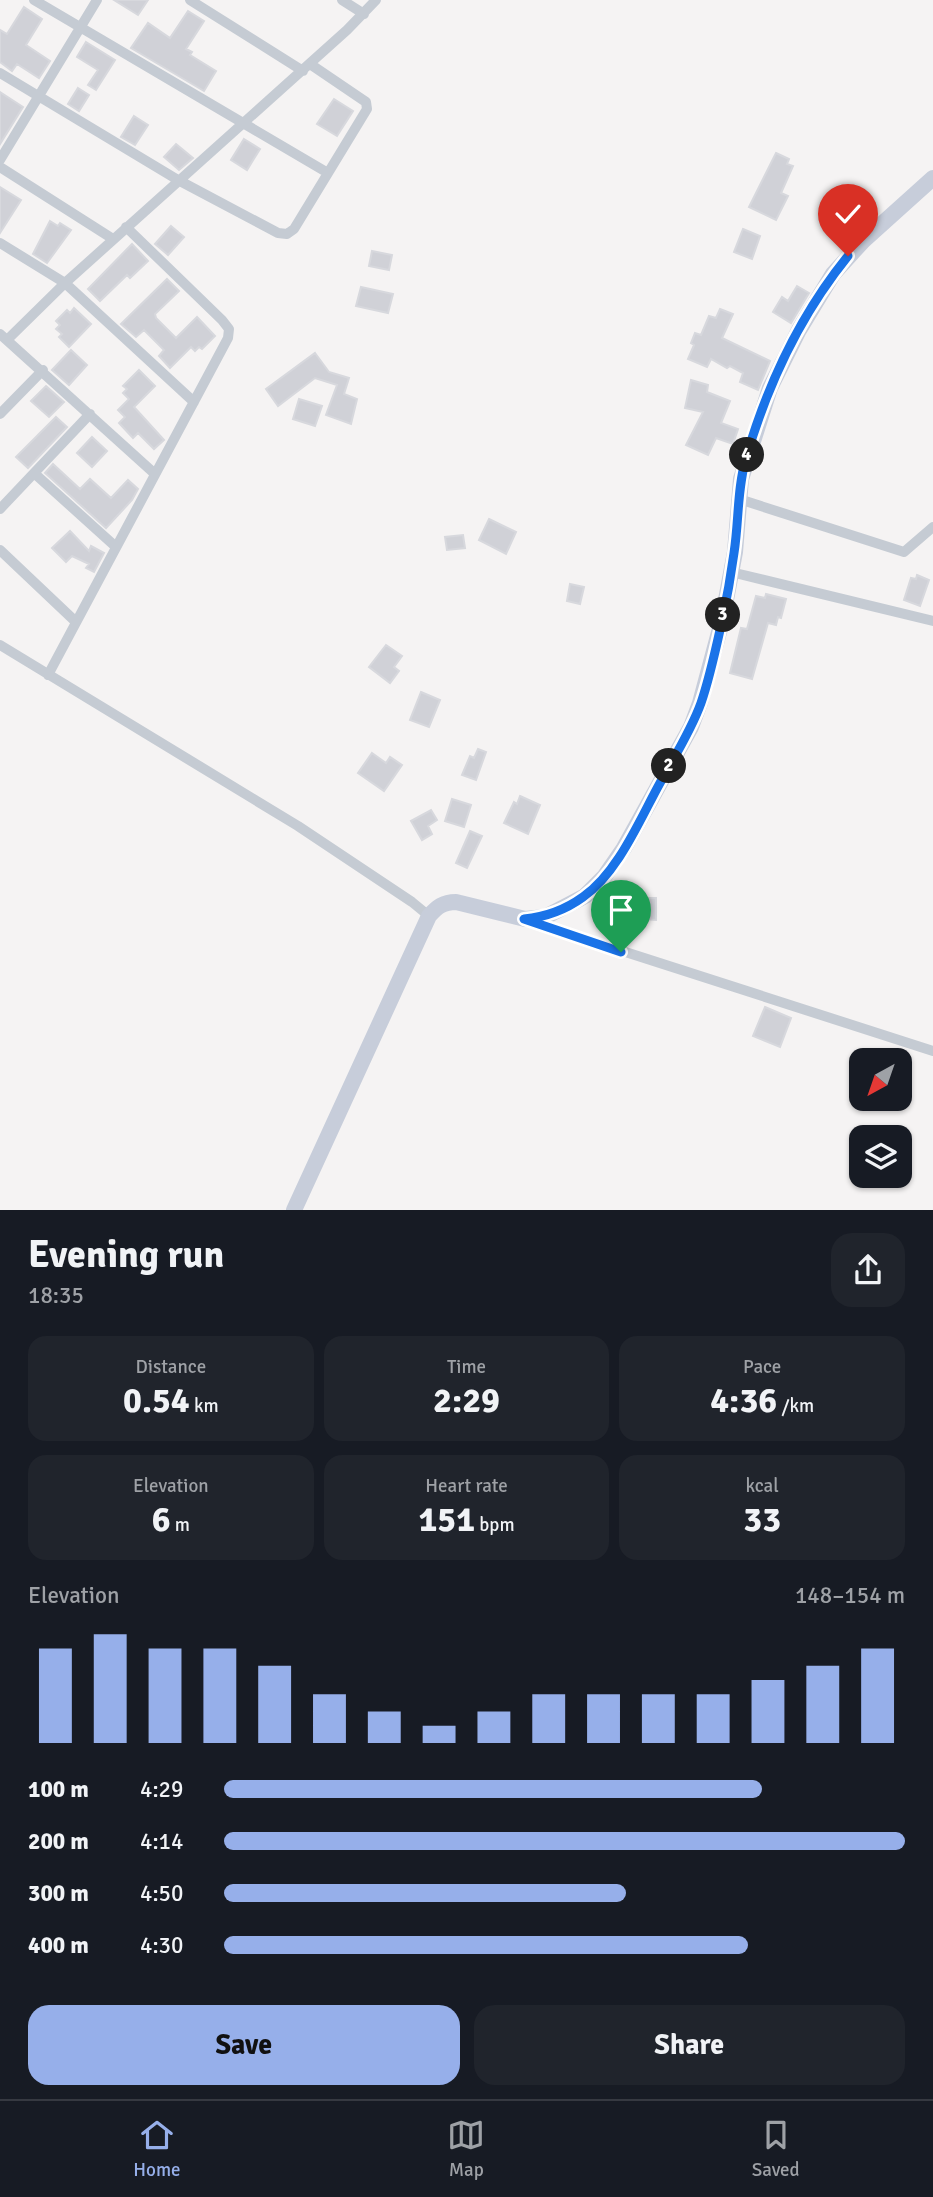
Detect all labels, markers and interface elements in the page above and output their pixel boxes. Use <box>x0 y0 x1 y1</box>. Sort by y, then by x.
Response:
pin <box>818 184 878 256</box>
icon: check <box>829 195 867 233</box>
pin: 4 <box>730 438 764 472</box>
text: 4 <box>741 442 752 466</box>
pin: 3 <box>706 598 740 632</box>
text: 3 <box>717 602 728 626</box>
pin: 2 <box>652 748 686 784</box>
text: 2 <box>663 753 674 777</box>
pin <box>591 880 651 952</box>
icon: arrive <box>602 891 640 929</box>
north arrow <box>849 1048 912 1111</box>
map controls <box>849 1048 912 1188</box>
button: layers <box>849 1125 912 1188</box>
text: Evening run <box>28 1231 224 1278</box>
button: share <box>831 1233 905 1307</box>
text: 18:35 <box>28 1281 84 1310</box>
text: Distance <box>135 1355 206 1379</box>
text: Time <box>447 1355 486 1379</box>
text: Pace <box>743 1355 781 1379</box>
text: 0.54 <box>123 1379 190 1422</box>
text: 2:29 <box>433 1379 500 1422</box>
text: 4:36 <box>710 1379 777 1422</box>
text: km <box>190 1394 219 1418</box>
text: /km <box>777 1394 814 1418</box>
text: Elevation <box>133 1474 209 1498</box>
text: Heart rate <box>425 1474 508 1498</box>
text: kcal <box>745 1474 779 1498</box>
text: 6 <box>152 1498 171 1541</box>
text: 151 <box>418 1498 475 1541</box>
text: 33 <box>743 1498 781 1541</box>
text: m <box>171 1513 190 1537</box>
text: bpm <box>475 1513 515 1537</box>
text: Elevation <box>28 1581 120 1610</box>
text: 148–154 m <box>795 1581 905 1610</box>
text: 100 m <box>28 1775 89 1804</box>
text: 4:29 <box>140 1775 183 1804</box>
text: 200 m <box>28 1827 89 1856</box>
text: 4:14 <box>140 1827 183 1856</box>
text: 300 m <box>28 1879 89 1908</box>
text: 4:50 <box>140 1879 183 1908</box>
text: 400 m <box>28 1931 89 1960</box>
text: 4:30 <box>140 1931 183 1960</box>
button: Save <box>28 2005 460 2085</box>
button: Share <box>474 2005 905 2085</box>
tab: Home <box>133 2116 181 2182</box>
tab: Map <box>447 2116 485 2182</box>
tab: Saved <box>752 2116 800 2182</box>

